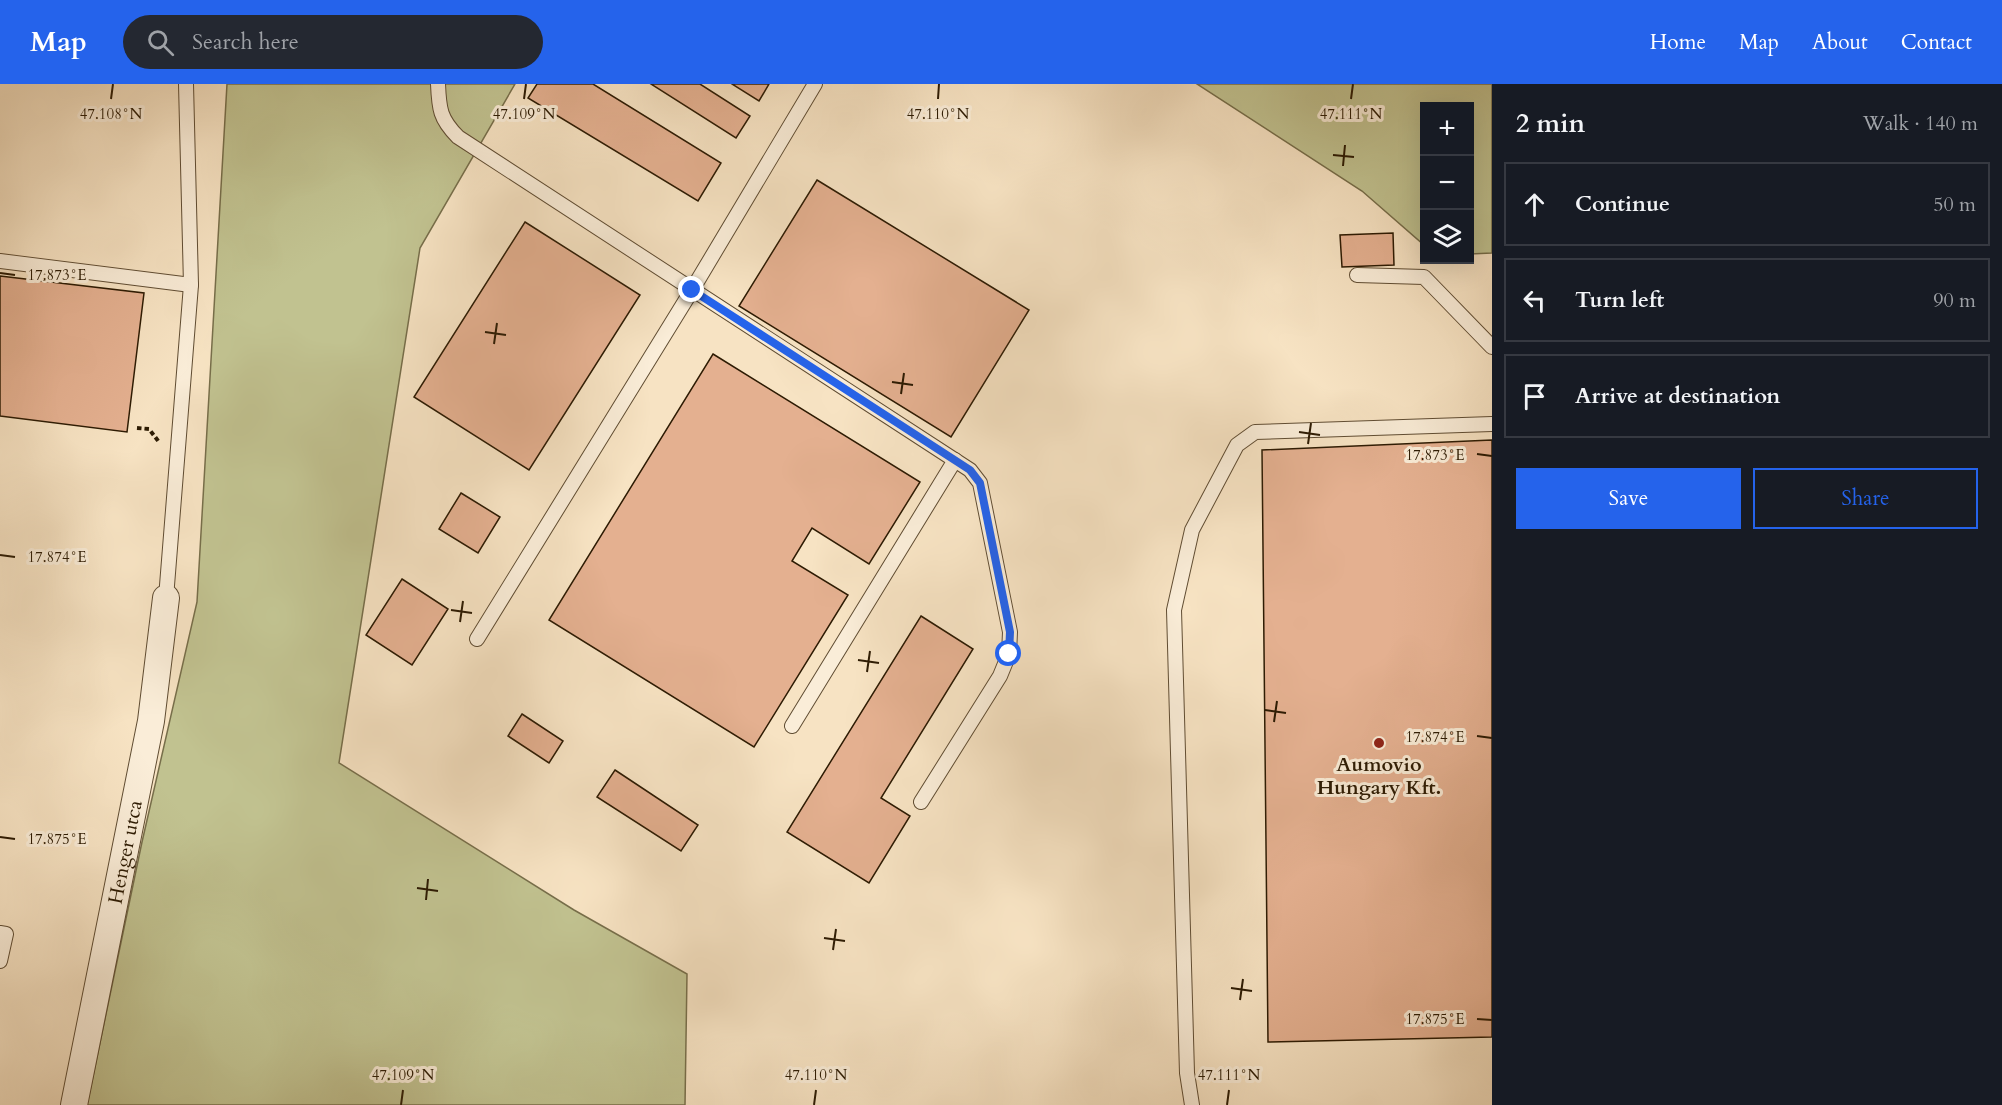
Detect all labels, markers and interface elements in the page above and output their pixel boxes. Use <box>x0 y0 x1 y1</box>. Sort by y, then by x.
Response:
search box <box>123 15 543 69</box>
text: Map <box>30 23 87 61</box>
icon: search <box>144 26 177 59</box>
text: Search here <box>192 27 299 57</box>
text: Home <box>1650 28 1706 57</box>
text: Map <box>1739 28 1779 57</box>
text: About <box>1812 28 1868 57</box>
text: Contact <box>1901 28 1972 57</box>
map controls <box>1420 102 1474 264</box>
button: + <box>1420 102 1474 156</box>
text: 47.108°N <box>80 104 143 124</box>
text: 47.109°N <box>493 104 556 124</box>
text: 47.110°N <box>907 104 970 124</box>
text: 47.111°N <box>1320 104 1383 124</box>
text: 2 min <box>1516 106 1585 141</box>
text: Walk · 140 m <box>1863 110 1978 137</box>
button: − <box>1420 156 1474 210</box>
icon: ahead <box>1518 188 1551 221</box>
text: Continue <box>1575 189 1670 219</box>
text: 50 m <box>1933 191 1976 218</box>
button: layers <box>1420 210 1474 264</box>
text: 17.873°E <box>27 265 87 285</box>
route end <box>678 276 704 302</box>
icon: left <box>1518 284 1551 317</box>
text: Turn left <box>1575 285 1664 315</box>
text: 90 m <box>1933 287 1976 314</box>
icon: arrive <box>1518 380 1551 413</box>
text: Arrive at destination <box>1575 381 1780 411</box>
text: 17.873°E <box>1405 445 1465 465</box>
button: Save <box>1516 468 1741 529</box>
button: Share <box>1753 468 1978 529</box>
text: 17.874°E <box>27 547 87 567</box>
route start <box>995 640 1021 666</box>
text: 17.874°E <box>1405 727 1465 747</box>
marker: Aumovio Hungary Kft. <box>1372 736 1386 750</box>
place label: Aumovio Hungary Kft. <box>1317 751 1441 801</box>
street label: Henger utca <box>101 797 148 906</box>
text: 17.875°E <box>27 829 87 849</box>
text: 17.875°E <box>1405 1009 1465 1029</box>
text: 47.109°N <box>372 1065 435 1085</box>
text: 47.110°N <box>785 1065 848 1085</box>
text: 47.111°N <box>1198 1065 1261 1085</box>

